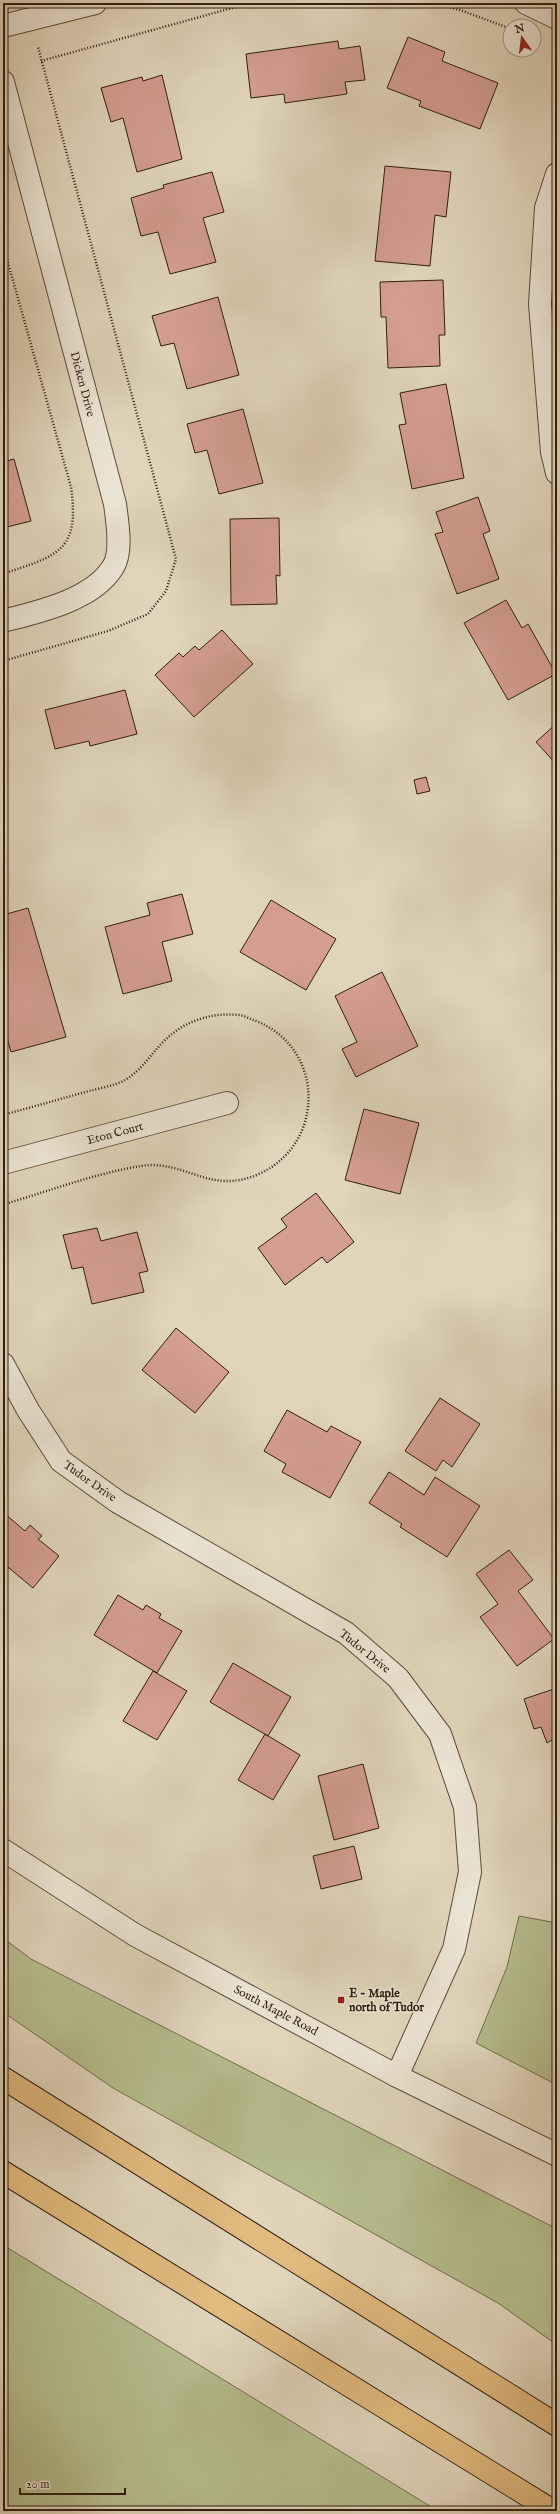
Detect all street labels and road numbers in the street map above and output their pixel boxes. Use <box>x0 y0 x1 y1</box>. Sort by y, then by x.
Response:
street label: Dicken Drive <box>67 350 99 419</box>
street label: Eton Court <box>85 1119 145 1148</box>
street label: Tudor Drive <box>60 1458 120 1506</box>
street label: Tudor Drive <box>336 1626 394 1677</box>
street label: South Maple Road <box>231 1982 321 2040</box>

